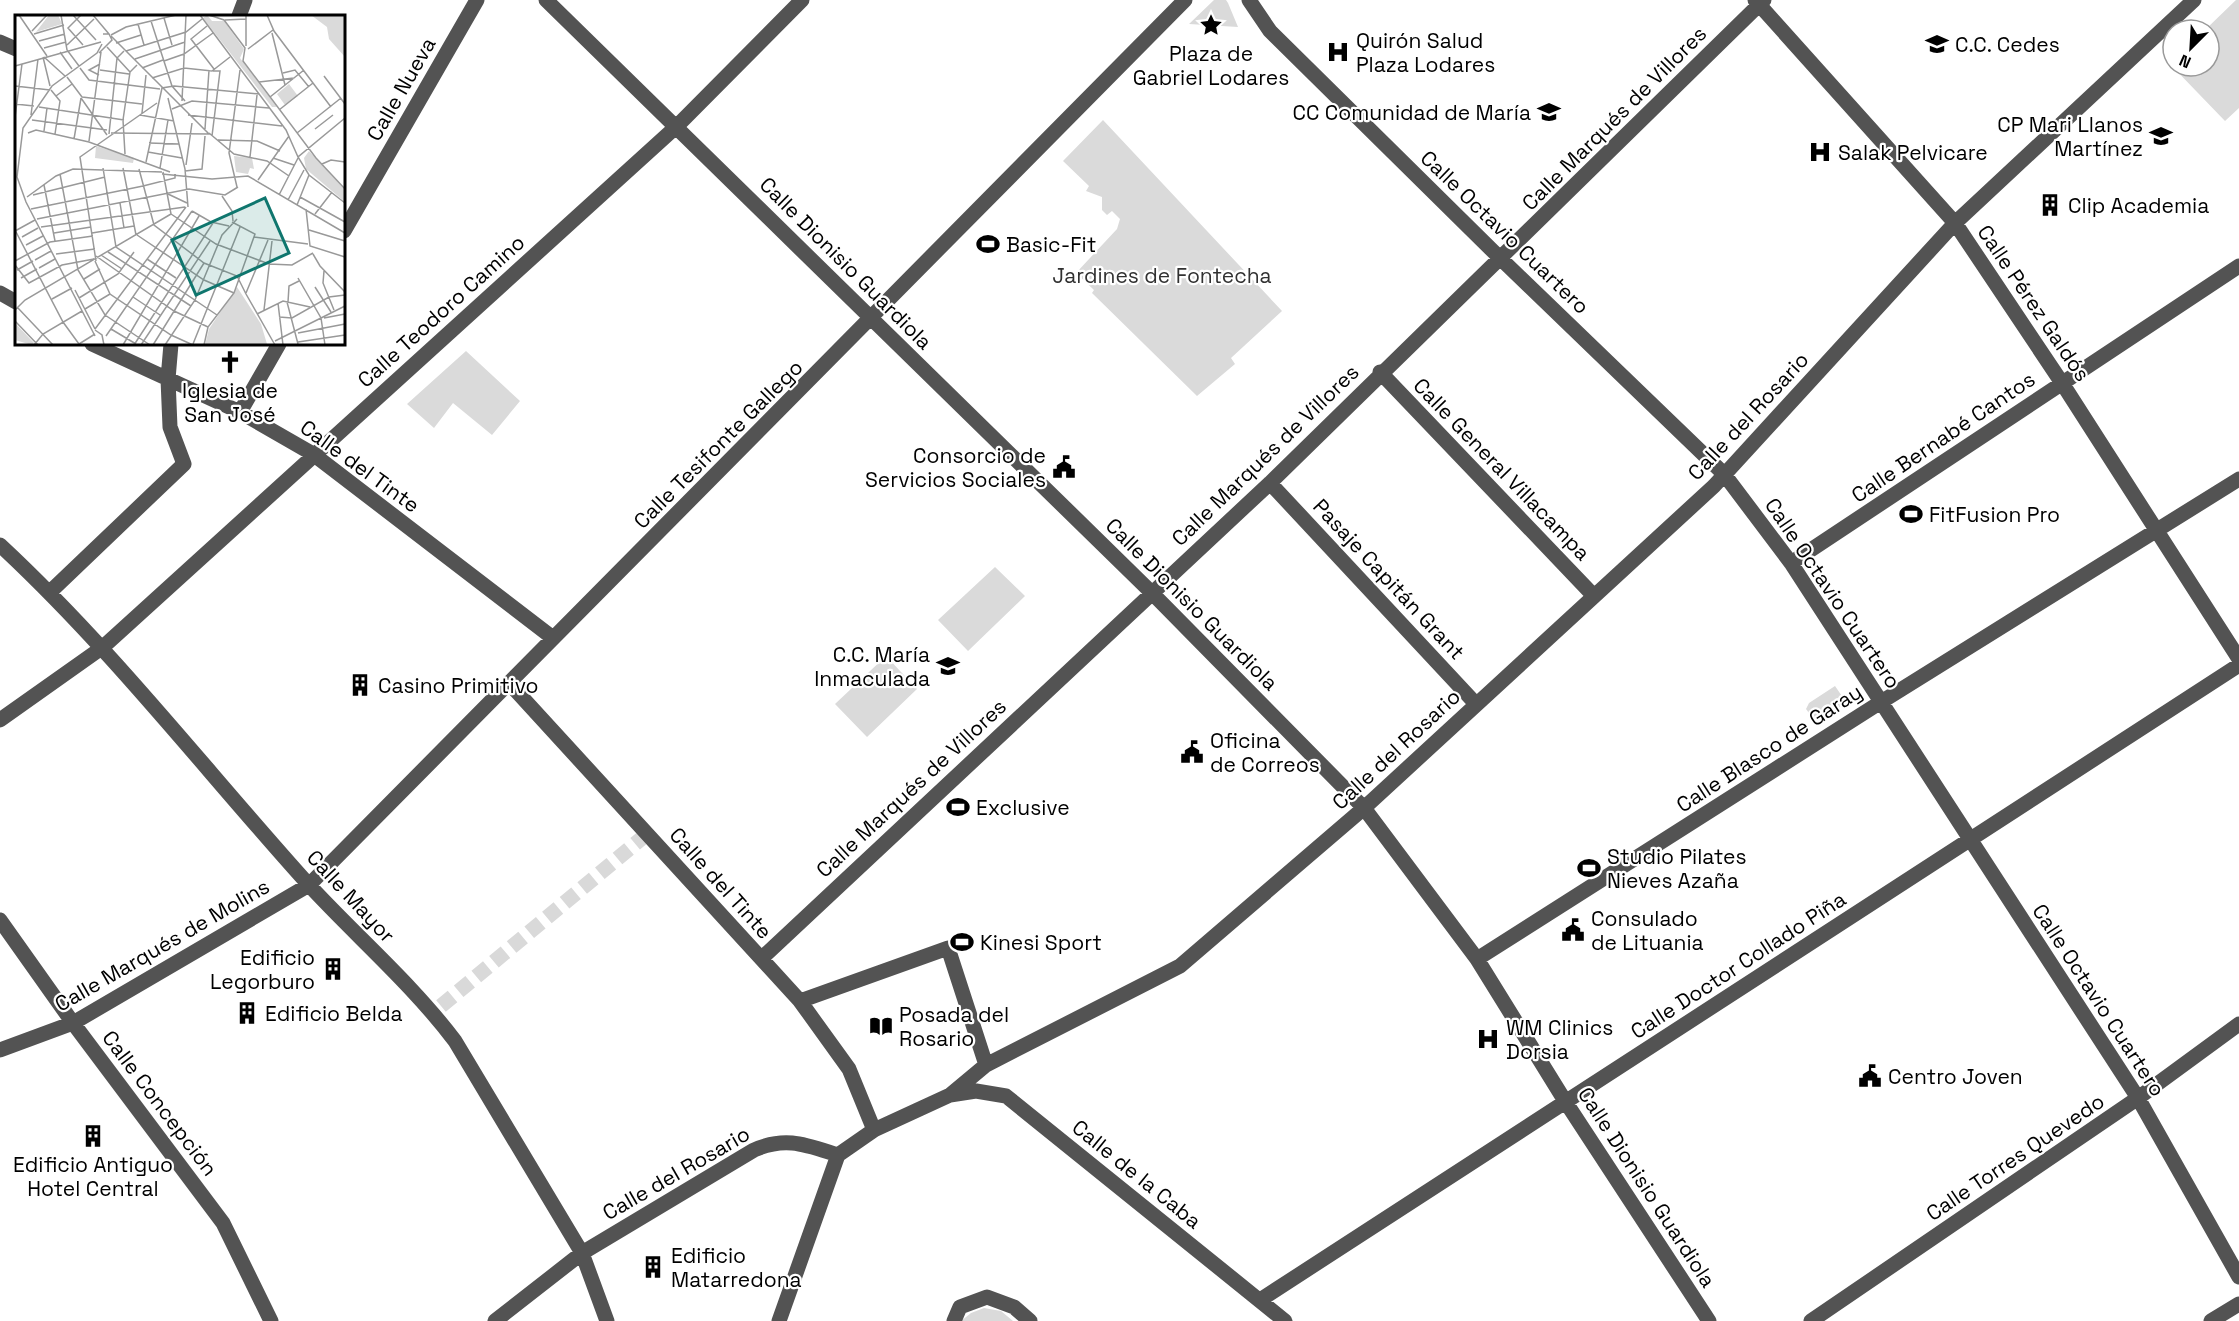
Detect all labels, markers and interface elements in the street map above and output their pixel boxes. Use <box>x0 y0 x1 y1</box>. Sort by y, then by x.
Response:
place icon: Plaza de Gabriel Lodares <box>1198 12 1224 38</box>
inset map <box>15 15 345 345</box>
north arrow <box>2161 18 2221 78</box>
street label: Calle Marqués de Villores <box>1516 20 1712 216</box>
place label: Quirón Salud Plaza Lodares <box>1356 27 1495 78</box>
school or university icon: C.C. Cedes <box>1924 31 1950 57</box>
place label: C.C. Cedes <box>1955 31 2060 58</box>
street label: Calle Nueva <box>360 32 442 146</box>
hospital icon: Quirón Salud Plaza Lodares <box>1325 39 1351 65</box>
place label: Plaza de Gabriel Lodares <box>1133 40 1289 91</box>
text: N <box>2176 49 2194 73</box>
place label: CC Comunidad de María <box>1292 99 1531 126</box>
school or university icon: CC Comunidad de María <box>1536 99 1562 125</box>
place label: CP Mari Llanos Martínez <box>1997 111 2143 162</box>
school or university icon: CP Mari Llanos Martínez <box>2148 123 2174 149</box>
hospital icon: Salak Pelvicare <box>1807 139 1833 165</box>
place label: Salak Pelvicare <box>1838 139 1988 166</box>
street label: Calle Octavio Cuartero <box>1415 144 1595 320</box>
street label: Calle Dionisio Guardiola <box>754 171 938 355</box>
building icon: Clip Academia <box>2037 192 2063 218</box>
place label: Clip Academia <box>2068 192 2209 219</box>
street label: Calle Pérez Galdós <box>1972 220 2096 386</box>
street label: Calle Teodoro Camino <box>352 229 530 393</box>
sports icon: Basic-Fit <box>975 231 1001 257</box>
place label: Basic-Fit <box>1006 231 1096 258</box>
park label: Jardines de Fontecha <box>1052 262 1272 289</box>
street label: Calle del Rosario <box>1682 346 1814 486</box>
church icon: Iglesia de San José <box>217 349 243 375</box>
street label: Calle Tesifonte Gallego <box>628 354 808 534</box>
street label: Calle Marqués de Villores <box>1166 358 1364 552</box>
street label: Calle Bernabé Cantos <box>1846 366 2040 508</box>
street label: Calle General Villacampa <box>1408 372 1596 566</box>
place label: Iglesia de San José <box>182 377 278 428</box>
street label: Calle del Tinte <box>295 414 425 518</box>
place label: Consorcio de Servicios Sociales <box>865 442 1046 493</box>
public building icon: Consorcio de Servicios Sociales <box>1051 454 1077 480</box>
street label: Calle Octavio Cuartero <box>1759 492 1907 694</box>
street label: Pasaje Capitán Grant <box>1307 493 1471 665</box>
sports icon: FitFusion Pro <box>1898 501 1924 527</box>
place label: FitFusion Pro <box>1929 501 2060 528</box>
street label: Calle Dionisio Guardiola <box>1100 512 1284 696</box>
place label: C.C. María Inmaculada <box>814 641 930 692</box>
school or university icon: C.C. María Inmaculada <box>935 653 961 679</box>
building icon: Casino Primitivo <box>347 672 373 698</box>
place label: Casino Primitivo <box>378 672 539 699</box>
street label: Calle Blasco de Garay <box>1671 678 1867 818</box>
street label: Calle del Rosario <box>1326 683 1466 815</box>
street label: Calle Marqués de Villores <box>810 693 1012 883</box>
place label: Oficina de Correos <box>1210 727 1320 778</box>
public building icon: Oficina de Correos <box>1179 739 1205 765</box>
sports icon: Exclusive <box>945 794 971 820</box>
place label: Exclusive <box>976 794 1070 821</box>
street label: Calle del Tinte <box>664 821 778 945</box>
place label: Studio Pilates Nieves Azaña <box>1607 843 1747 894</box>
street label: Calle Mayor <box>301 844 401 948</box>
sports icon: Studio Pilates Nieves Azaña <box>1576 855 1602 881</box>
street label: Calle Marqués de Molins <box>50 872 274 1018</box>
street label: Calle Doctor Collado Piña <box>1625 885 1851 1045</box>
street label: Calle Octavio Cuartero <box>2027 899 2171 1101</box>
place label: Consulado de Lituania <box>1591 905 1704 956</box>
public building icon: Consulado de Lituania <box>1560 917 1586 943</box>
sports icon: Kinesi Sport <box>949 929 975 955</box>
place label: Kinesi Sport <box>980 929 1102 956</box>
place label: Edificio Legorburo <box>210 944 315 995</box>
building icon: Edificio Legorburo <box>320 956 346 982</box>
building icon: Edificio Belda <box>234 1000 260 1026</box>
place label: Edificio Belda <box>265 1000 403 1027</box>
place label: Posada del Rosario <box>899 1001 1009 1052</box>
library icon: Posada del Rosario <box>868 1013 894 1039</box>
place label: WM Clinics Dorsia <box>1506 1014 1613 1065</box>
street label: Calle Concepción <box>97 1025 223 1181</box>
hospital icon: WM Clinics Dorsia <box>1475 1026 1501 1052</box>
public building icon: Centro Joven <box>1857 1063 1883 1089</box>
place label: Centro Joven <box>1888 1063 2023 1090</box>
street label: Calle Dionisio Guardiola <box>1572 1082 1722 1292</box>
street label: Calle Torres Quevedo <box>1921 1087 2109 1227</box>
street label: Calle de la Caba <box>1067 1114 1207 1234</box>
street label: Calle del Rosario <box>598 1120 754 1226</box>
building icon: Edificio Antiguo Hotel Central <box>80 1123 106 1149</box>
place label: Edificio Antiguo Hotel Central <box>13 1151 173 1202</box>
place label: Edificio Matarredona <box>671 1242 802 1293</box>
building icon: Edificio Matarredona <box>640 1254 666 1280</box>

